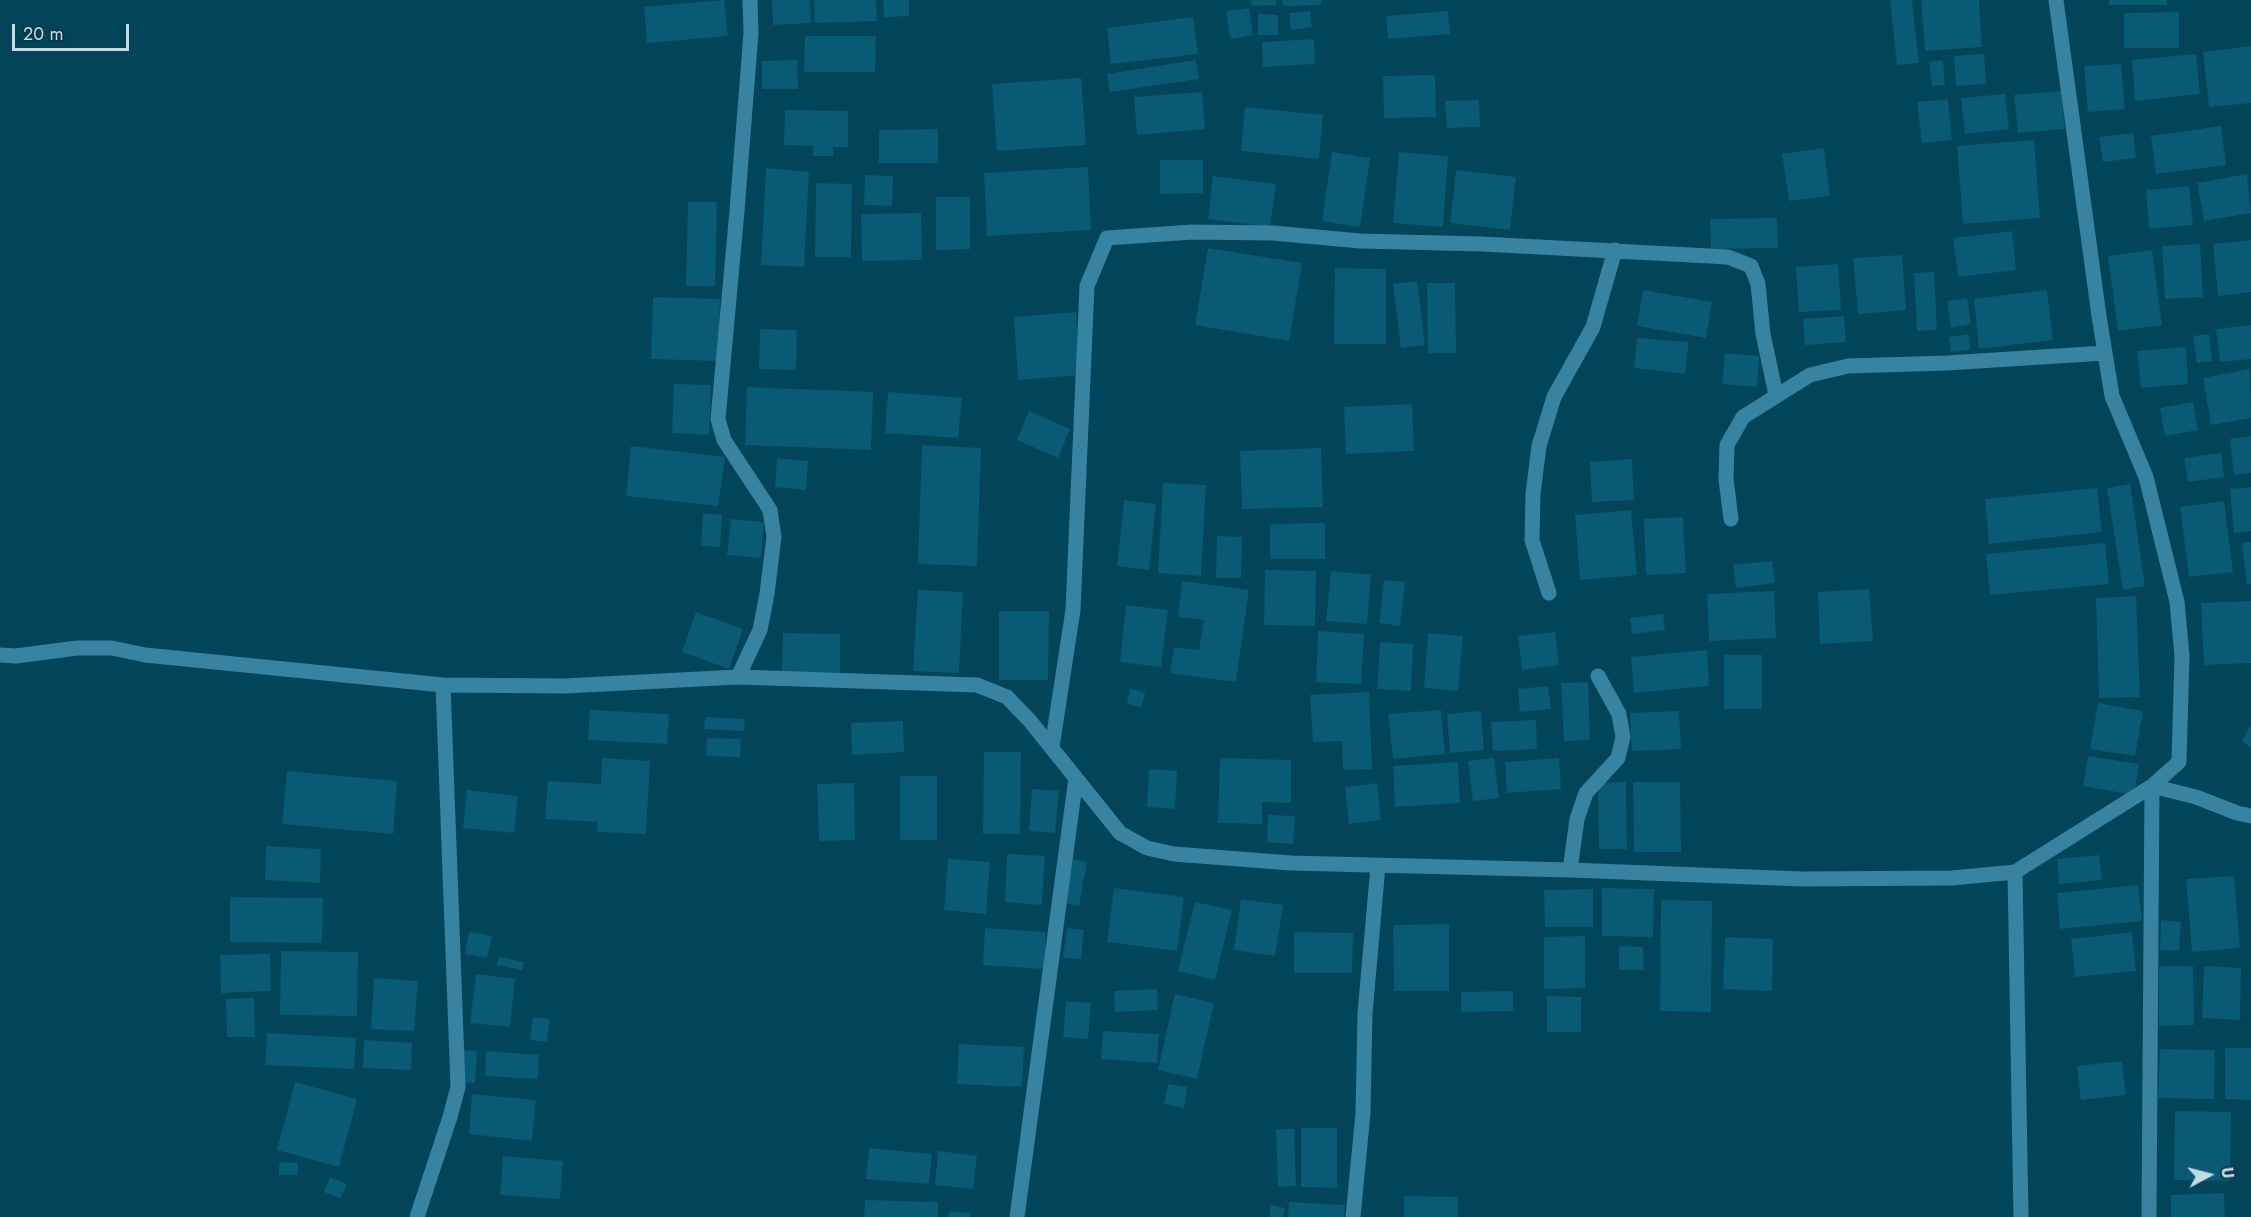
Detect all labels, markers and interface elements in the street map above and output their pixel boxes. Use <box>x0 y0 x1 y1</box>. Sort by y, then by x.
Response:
scale bar <box>15 12 132 50</box>
text: 20 m <box>23 21 63 47</box>
north arrow <box>2179 1145 2239 1205</box>
text: U <box>2215 1166 2239 1180</box>

